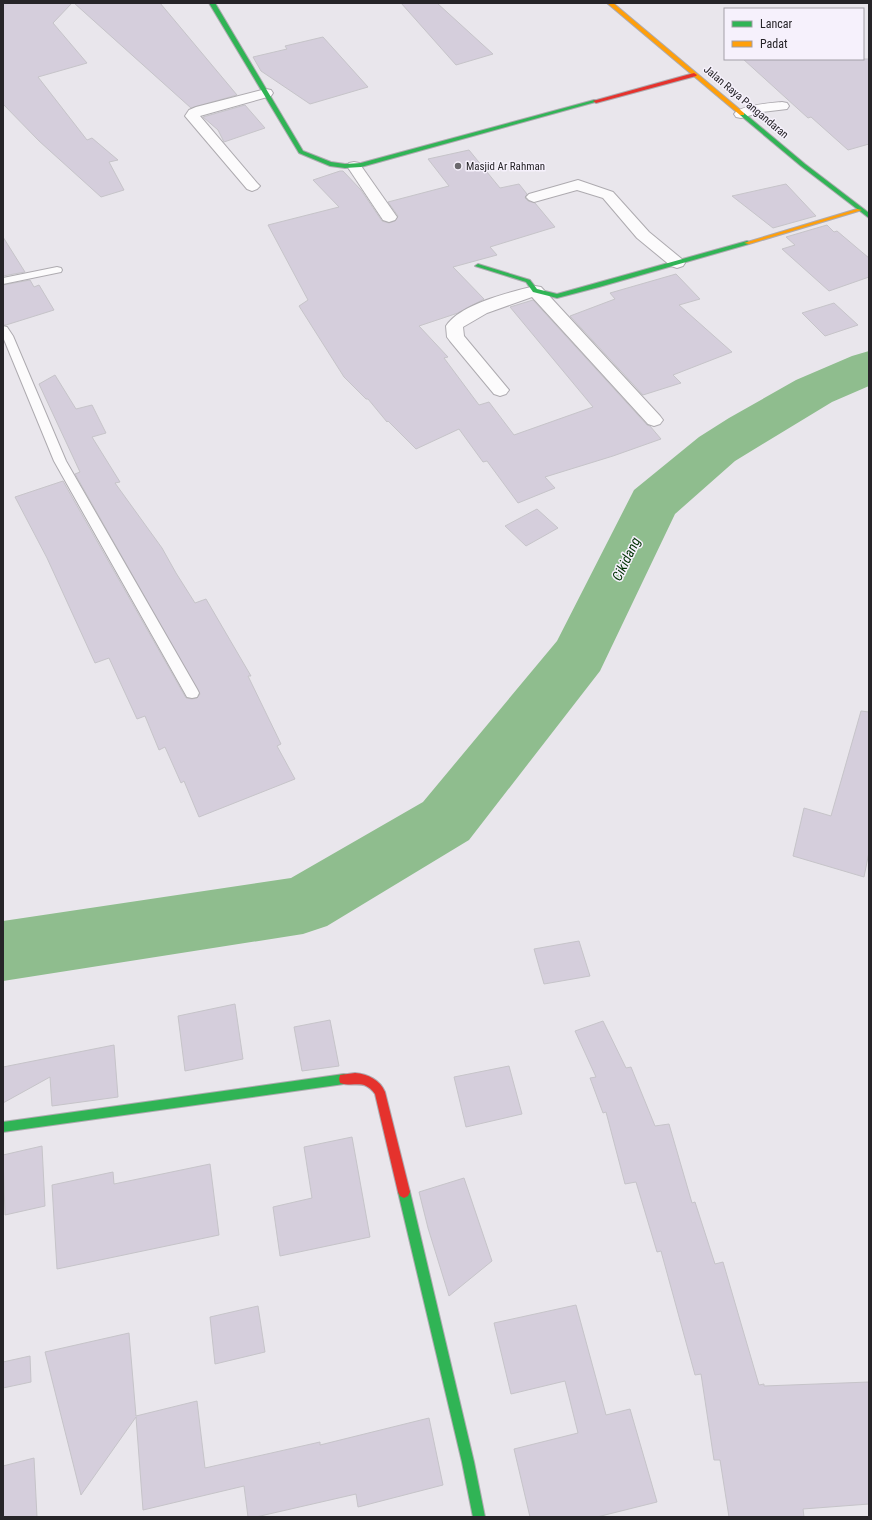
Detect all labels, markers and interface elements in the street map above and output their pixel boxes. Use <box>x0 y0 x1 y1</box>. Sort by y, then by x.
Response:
legend <box>724 8 864 60</box>
text: Lancar <box>760 17 793 31</box>
text: Padat <box>760 37 788 51</box>
street label: Jalan Raya Pangandaran <box>701 63 791 141</box>
place label: Masjid Ar Rahman <box>466 160 545 173</box>
marker: Masjid Ar Rahman <box>453 161 463 171</box>
water label: Cikidang <box>609 534 644 583</box>

